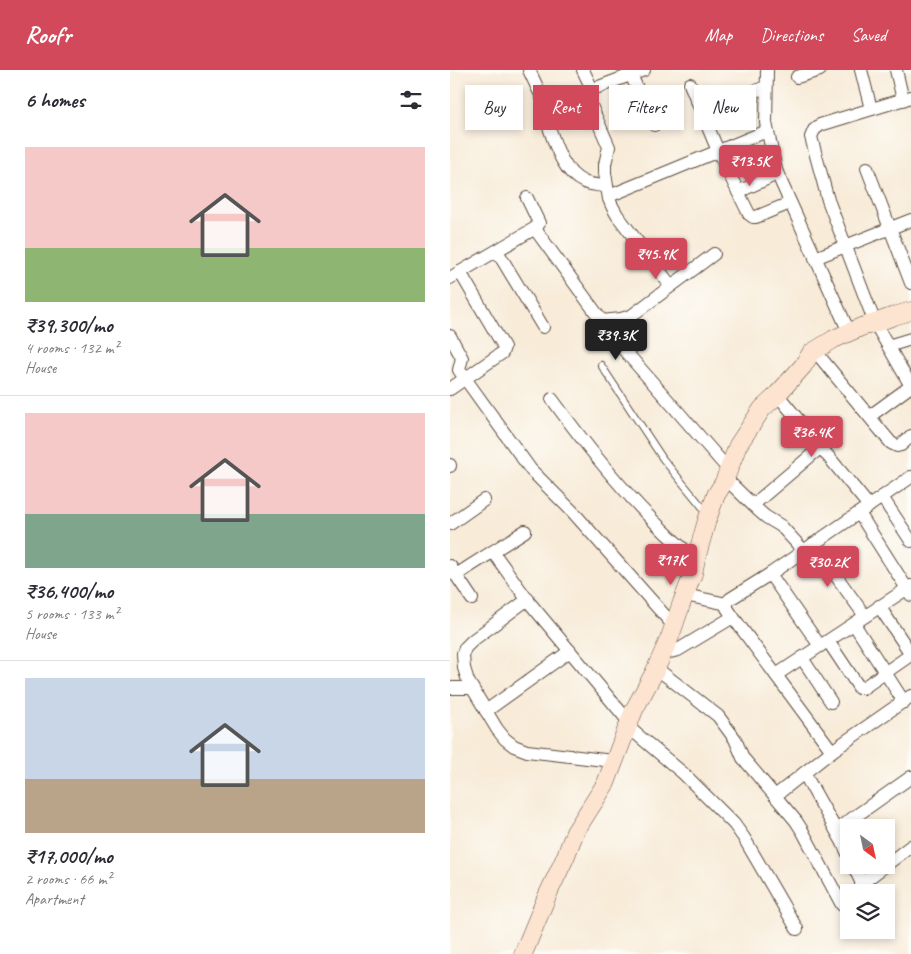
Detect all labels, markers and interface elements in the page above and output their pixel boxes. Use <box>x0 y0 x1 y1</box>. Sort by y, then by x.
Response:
text: Roofr <box>25 20 71 50</box>
text: Map <box>705 24 732 46</box>
text: Directions <box>760 24 823 46</box>
text: Saved <box>851 24 886 46</box>
chip: Buy <box>465 85 523 130</box>
chip: Rent <box>533 85 599 130</box>
chip: Filters <box>609 85 684 130</box>
chip: New <box>694 85 756 130</box>
icon: filters <box>397 86 425 114</box>
text: 6 homes <box>25 87 85 113</box>
pin: ₹13.5K <box>709 144 791 187</box>
text: ₹13.5K <box>730 151 770 171</box>
icon: home <box>180 180 270 270</box>
pin: ₹45.9K <box>615 238 697 280</box>
text: ₹45.9K <box>636 244 676 264</box>
text: ₹39,300/mo <box>25 312 113 338</box>
pin: ₹39.3K <box>575 318 657 361</box>
text: ₹39.3K <box>596 325 636 345</box>
text: 4 rooms · 132 m² <box>25 338 119 358</box>
text: House <box>25 358 56 378</box>
pin: ₹36.4K <box>771 416 853 458</box>
text: ₹36.4K <box>792 422 832 442</box>
icon: home <box>180 445 270 535</box>
pin: ₹17K <box>641 544 701 586</box>
pin: ₹30.2K <box>787 546 869 588</box>
text: ₹17K <box>656 550 686 570</box>
text: ₹30.2K <box>808 552 848 572</box>
text: ₹36,400/mo <box>25 578 113 604</box>
text: 5 rooms · 133 m² <box>25 604 119 624</box>
text: House <box>25 624 56 644</box>
icon: home <box>180 710 270 800</box>
north arrow <box>840 819 895 874</box>
map controls <box>840 819 895 939</box>
text: ₹17,000/mo <box>25 843 113 869</box>
text: 2 rooms · 66 m² <box>25 869 111 889</box>
button: layers <box>840 884 895 939</box>
text: Apartment <box>25 889 84 909</box>

